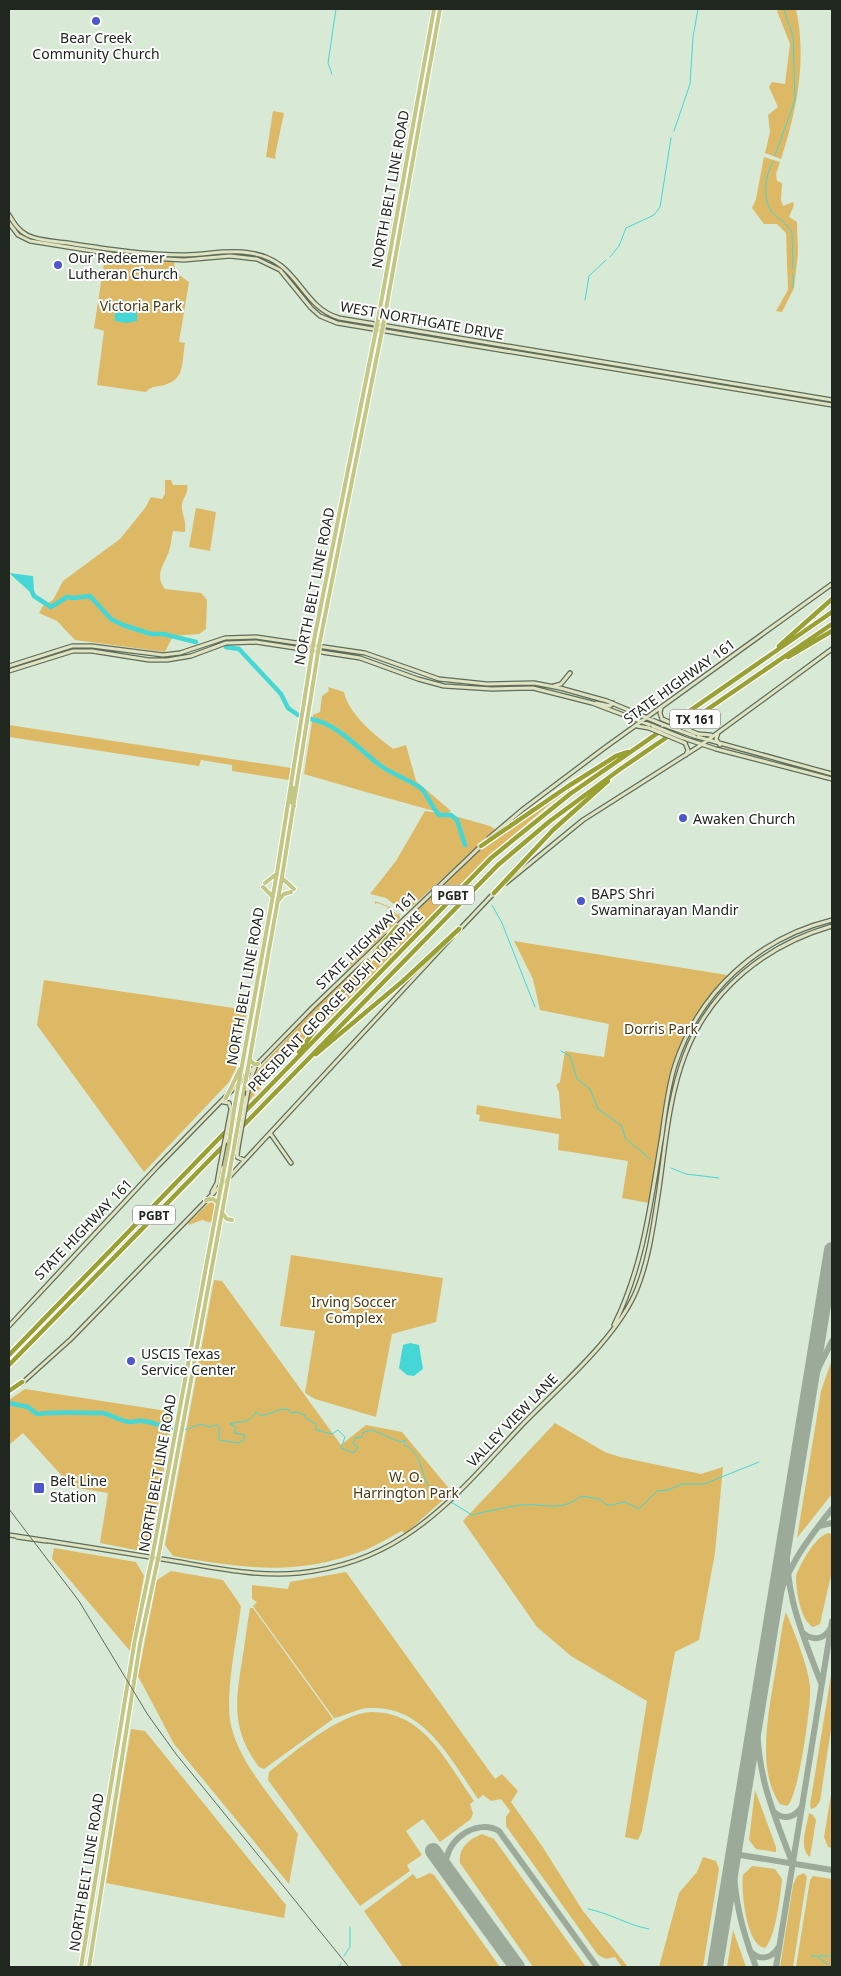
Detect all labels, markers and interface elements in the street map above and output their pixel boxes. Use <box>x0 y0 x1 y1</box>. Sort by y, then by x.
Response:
marker: Bear Creek Community Church <box>90 15 102 27</box>
place label: Bear Creek Community Church <box>32 28 160 63</box>
street label: NORTH BELT LINE ROAD <box>367 109 413 269</box>
place label: Our Redeemer Lutheran Church <box>68 248 178 283</box>
marker: Our Redeemer Lutheran Church <box>52 259 64 271</box>
park label: Victoria Park <box>100 296 183 315</box>
street label: WEST NORTHGATE DRIVE <box>339 296 505 344</box>
street label: NORTH BELT LINE ROAD <box>289 506 339 666</box>
street label: STATE HIGHWAY 161 <box>619 634 739 728</box>
road number: TX 161 <box>670 710 720 729</box>
place label: Awaken Church <box>693 809 796 828</box>
marker: Awaken Church <box>677 812 689 824</box>
place label: BAPS Shri Swaminarayan Mandir <box>591 884 739 919</box>
road number: PGBT <box>432 886 474 904</box>
street label: STATE HIGHWAY 161 <box>311 887 421 993</box>
marker: BAPS Shri Swaminarayan Mandir <box>575 895 587 907</box>
street label: NORTH BELT LINE ROAD <box>222 906 268 1066</box>
street label: PRESIDENT GEORGE BUSH TURNPIKE <box>243 906 427 1096</box>
park label: Dorris Park <box>624 1019 698 1038</box>
street label: STATE HIGHWAY 161 <box>30 1174 136 1284</box>
road number: PGBT <box>133 1206 175 1224</box>
park label: Irving Soccer Complex <box>311 1292 397 1327</box>
place label: USCIS Texas Service Center <box>141 1344 236 1379</box>
marker: USCIS Texas Service Center <box>125 1355 137 1367</box>
street label: VALLEY VIEW LANE <box>462 1369 562 1471</box>
street label: NORTH BELT LINE ROAD <box>134 1393 180 1553</box>
park label: W. O. Harrington Park <box>353 1467 460 1502</box>
place label: Belt Line Station <box>50 1471 107 1506</box>
marker: Belt Line Station <box>32 1481 46 1495</box>
street label: NORTH BELT LINE ROAD <box>64 1791 108 1953</box>

